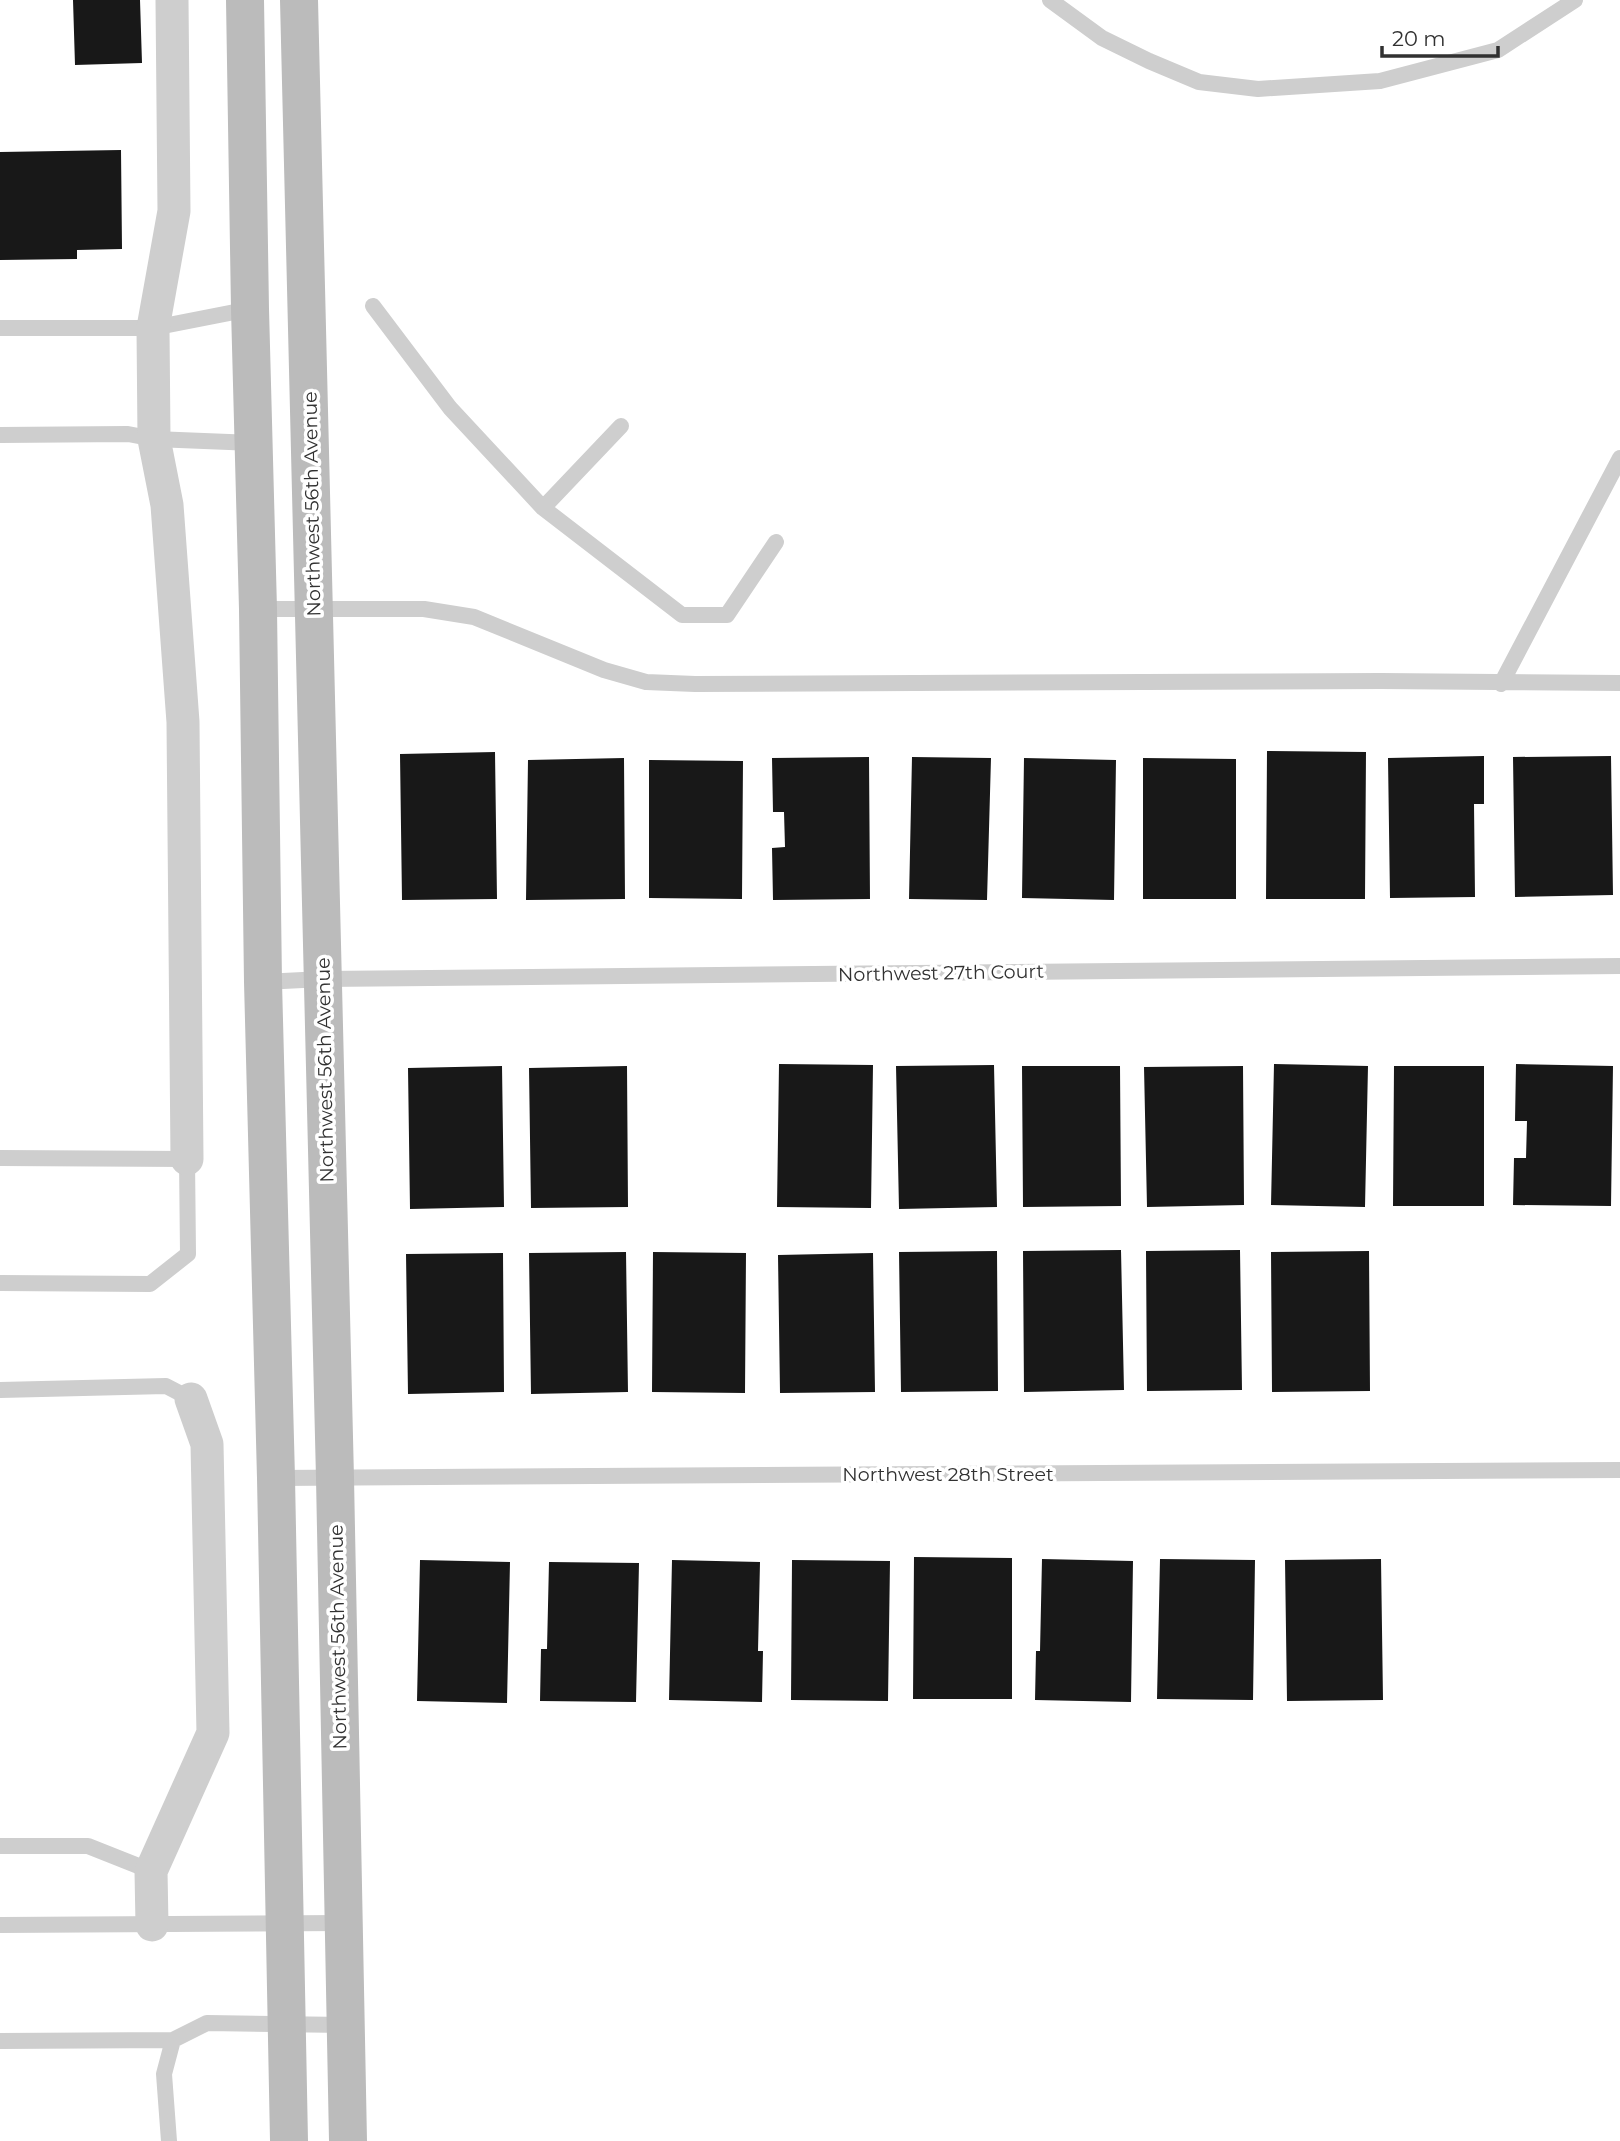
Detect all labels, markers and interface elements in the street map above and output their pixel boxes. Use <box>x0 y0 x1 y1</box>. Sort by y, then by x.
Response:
scale bar <box>1382 14 1498 58</box>
text: 20 m <box>1392 26 1446 51</box>
street label: Northwest 56th Avenue <box>299 391 325 617</box>
street label: Northwest 56th Avenue <box>312 957 338 1183</box>
street label: Northwest 27th Court <box>838 960 1044 986</box>
street label: Northwest 28th Street <box>842 1463 1054 1486</box>
street label: Northwest 56th Avenue <box>325 1524 351 1750</box>

